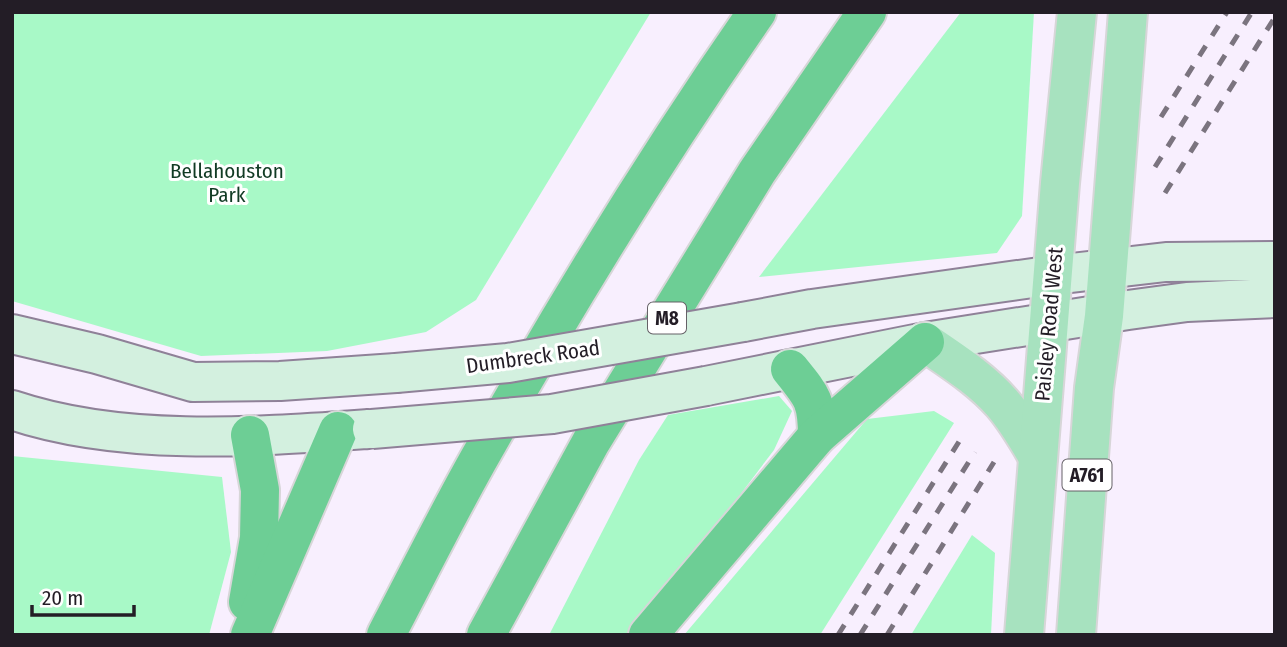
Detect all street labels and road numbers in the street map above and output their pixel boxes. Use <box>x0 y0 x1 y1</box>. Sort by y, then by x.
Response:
street label: Paisley Road West <box>1029 246 1069 402</box>
road number: M8 <box>648 302 686 334</box>
street label: Dumbreck Road <box>464 335 602 379</box>
road number: A761 <box>1062 460 1112 490</box>

